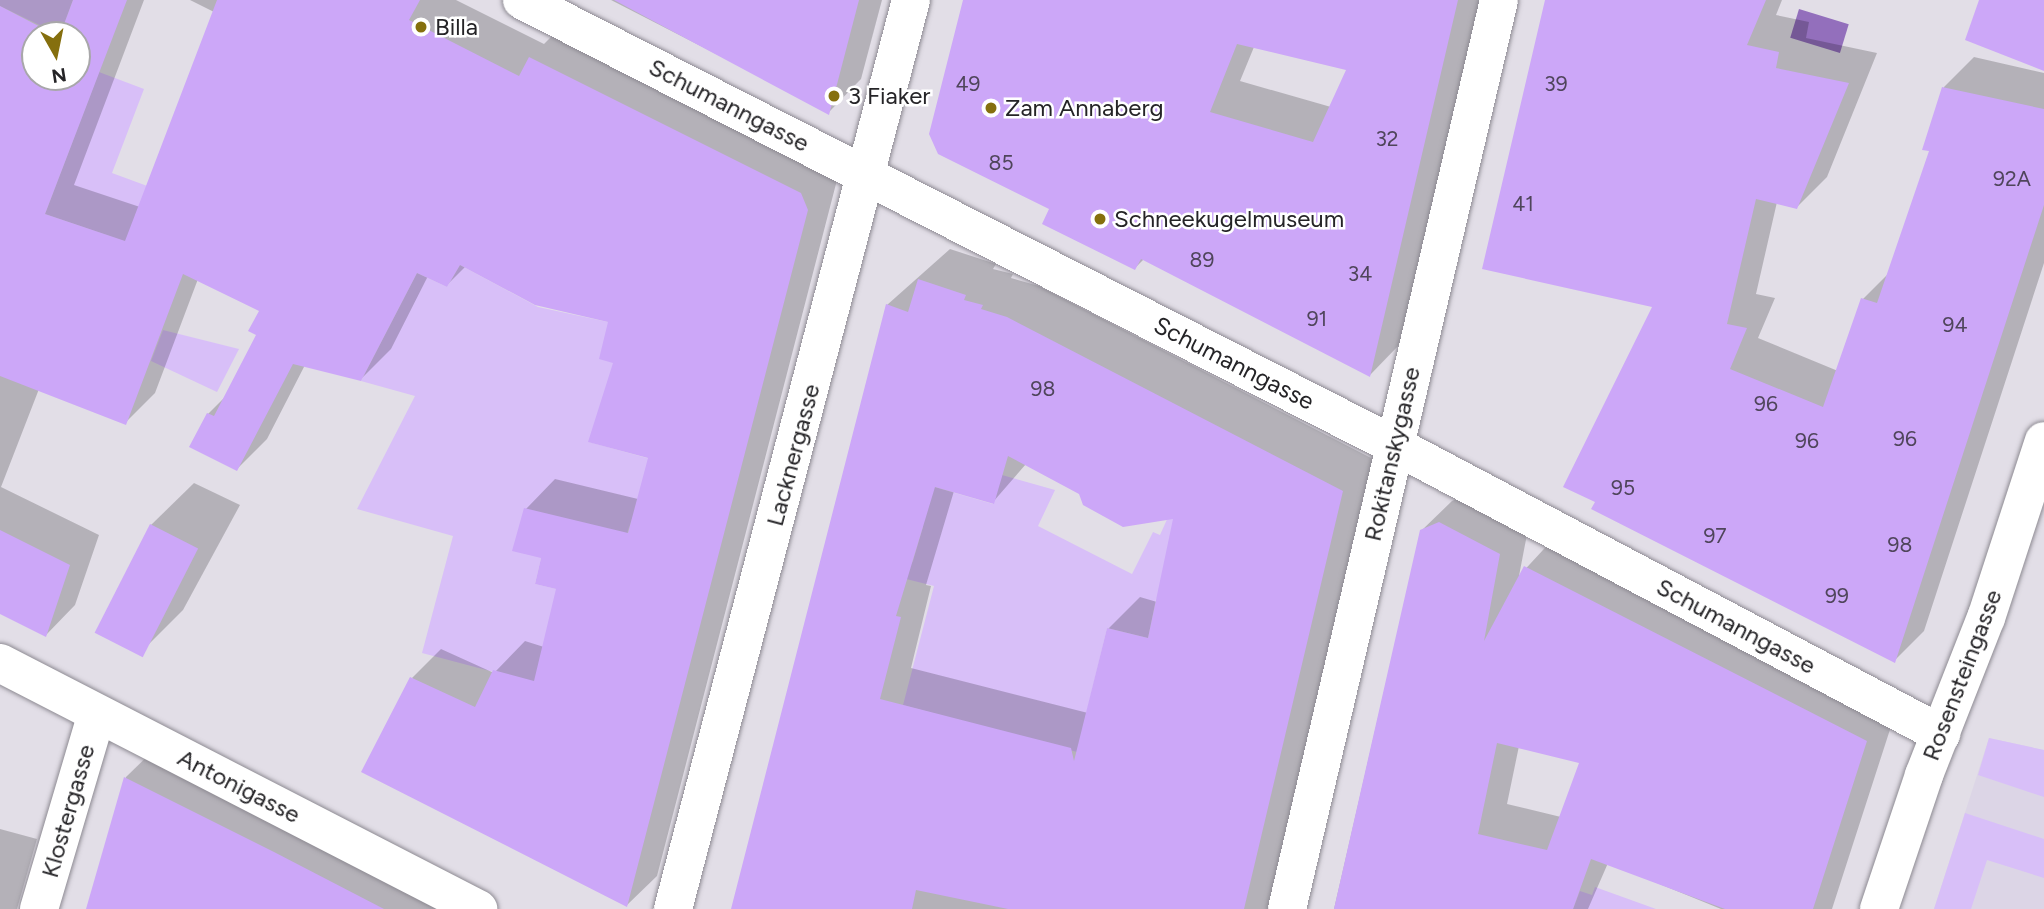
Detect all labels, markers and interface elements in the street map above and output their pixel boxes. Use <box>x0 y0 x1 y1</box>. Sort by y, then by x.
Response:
place label: Billa <box>435 13 478 41</box>
marker: Billa <box>413 19 429 35</box>
north arrow <box>21 21 91 91</box>
street label: Schumanngasse <box>644 52 814 158</box>
text: N <box>50 63 68 88</box>
house number: 49 <box>956 71 980 97</box>
house number: 39 <box>1544 71 1568 97</box>
place label: 3 Fiaker <box>848 82 930 110</box>
marker: 3 Fiaker <box>826 88 842 104</box>
place label: Zam Annaberg <box>1005 94 1164 122</box>
marker: Zam Annaberg <box>983 100 999 116</box>
house number: 32 <box>1375 126 1399 152</box>
house number: 85 <box>989 150 1013 176</box>
house number: 92A <box>1993 166 2031 192</box>
house number: 41 <box>1512 191 1534 217</box>
place label: Schneekugelmuseum <box>1114 205 1344 233</box>
marker: Schneekugelmuseum <box>1092 211 1108 227</box>
house number: 89 <box>1190 247 1214 273</box>
house number: 34 <box>1348 261 1372 287</box>
house number: 91 <box>1307 306 1327 332</box>
street label: Schumanngasse <box>1149 310 1319 416</box>
house number: 94 <box>1943 312 1967 338</box>
street label: Rokitanskygasse <box>1358 364 1426 544</box>
house number: 98 <box>1031 376 1055 402</box>
street label: Lacknergasse <box>760 381 826 529</box>
house number: 96 <box>1754 391 1778 417</box>
house number: 96 <box>1893 426 1917 452</box>
house number: 96 <box>1795 428 1819 454</box>
house number: 95 <box>1611 475 1635 501</box>
house number: 97 <box>1703 523 1727 549</box>
house number: 98 <box>1888 532 1912 558</box>
street label: Schumanngasse <box>1652 572 1820 680</box>
house number: 99 <box>1825 583 1849 609</box>
street label: Rosensteingasse <box>1916 586 2008 764</box>
street label: Klostergasse <box>35 741 101 881</box>
street label: Antonigasse <box>173 743 305 829</box>

